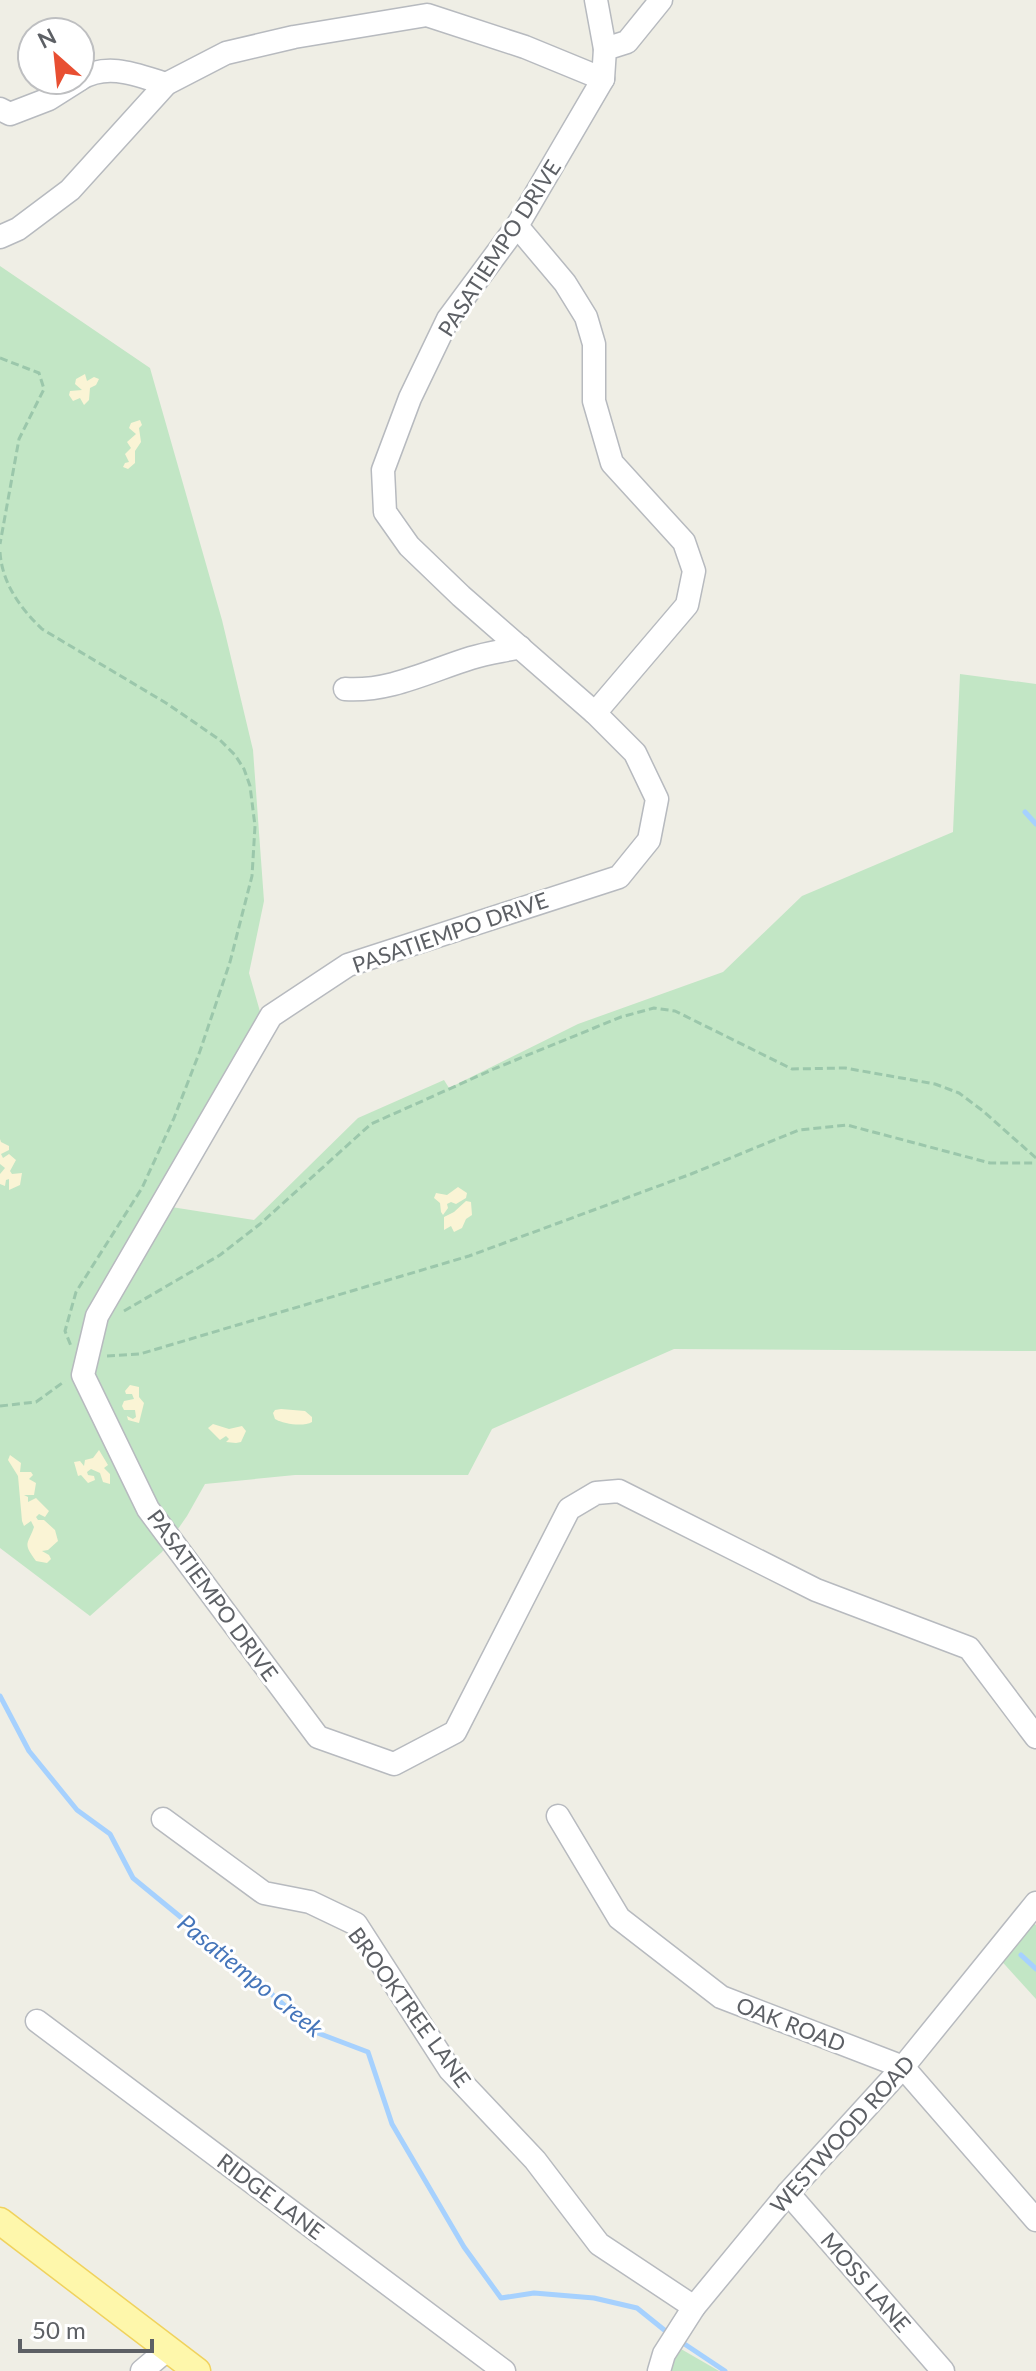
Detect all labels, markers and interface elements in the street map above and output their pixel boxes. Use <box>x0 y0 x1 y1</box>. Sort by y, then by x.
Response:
north arrow <box>16 16 96 96</box>
text: N <box>33 22 60 54</box>
street label: PASATIEMPO DRIVE <box>432 155 566 341</box>
street label: PASATIEMPO DRIVE <box>349 886 551 978</box>
street label: PASATIEMPO DRIVE <box>142 1504 284 1686</box>
water label: Pasatiempo Creek <box>173 1908 330 2043</box>
street label: BROOKTREE LANE <box>343 1922 477 2092</box>
street label: OAK ROAD <box>733 1991 849 2057</box>
street label: WESTWOOD ROAD <box>764 2050 920 2218</box>
street label: RIDGE LANE <box>212 2147 330 2245</box>
street label: MOSS LANE <box>815 2227 917 2337</box>
scale bar <box>20 2303 152 2353</box>
text: 50 m <box>32 2315 86 2344</box>

